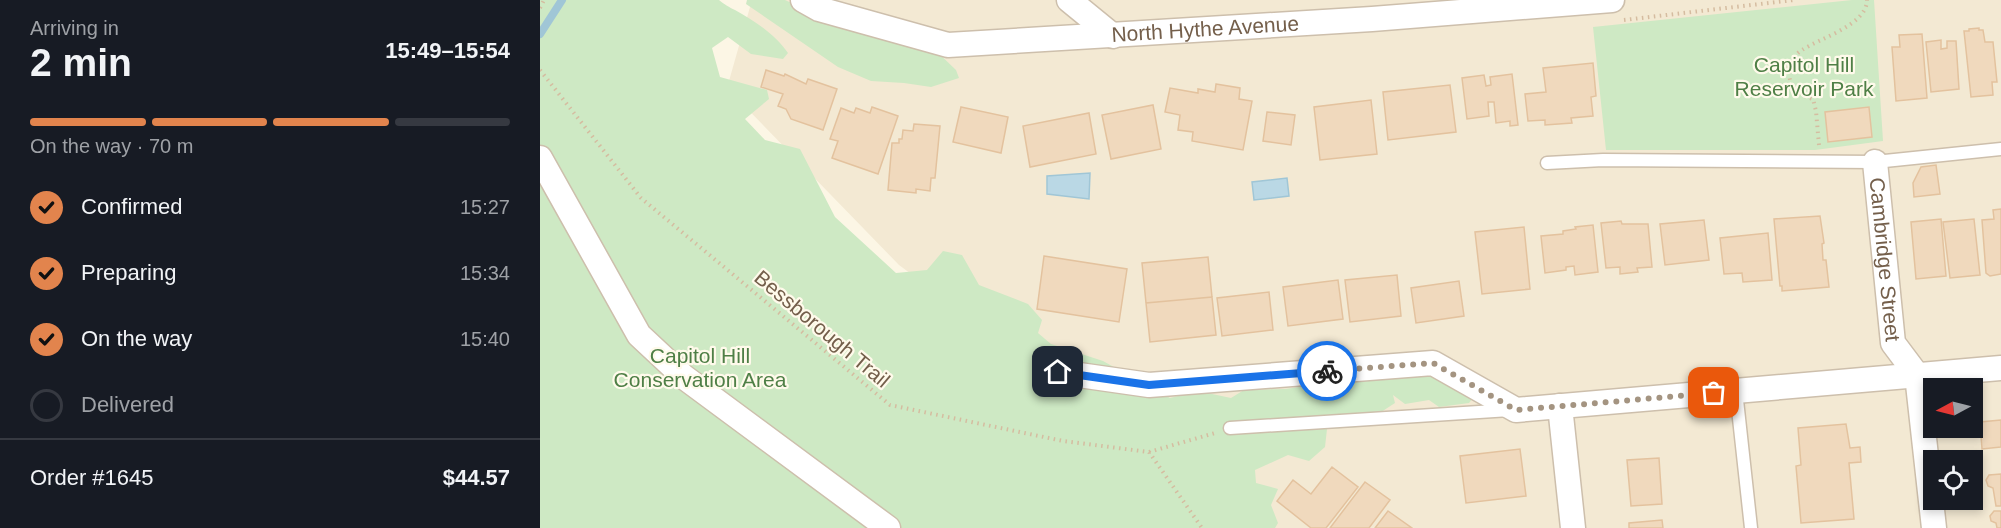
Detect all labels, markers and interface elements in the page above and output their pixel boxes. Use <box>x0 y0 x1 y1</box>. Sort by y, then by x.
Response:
street label: North Hythe Avenue <box>1111 12 1300 46</box>
text: Arriving in <box>30 17 119 39</box>
text: 15:49–15:54 <box>385 38 510 63</box>
text: 2 min <box>30 41 132 84</box>
park label: Capitol Hill Reservoir Park <box>1735 53 1874 100</box>
text: On the way · 70 m <box>30 135 193 157</box>
street label: Cambridge Street <box>1866 176 1905 343</box>
icon: check <box>30 191 63 224</box>
text: Confirmed <box>81 194 182 219</box>
text: 15:27 <box>460 196 510 218</box>
icon: check <box>30 257 63 290</box>
text: Preparing <box>81 260 176 285</box>
text: 15:34 <box>460 262 510 284</box>
street label: Bessborough Trail <box>750 265 895 392</box>
icon: check <box>30 323 63 356</box>
text: On the way <box>81 326 192 351</box>
text: 15:40 <box>460 328 510 350</box>
courier <box>1297 341 1357 401</box>
park label: Capitol Hill Conservation Area <box>614 344 787 391</box>
pin <box>1032 346 1083 397</box>
icon: home <box>1041 355 1074 388</box>
icon: bike <box>1311 355 1344 388</box>
pin <box>1688 367 1739 418</box>
icon: bag <box>1697 376 1730 409</box>
north arrow <box>1923 378 1983 438</box>
map controls <box>1923 378 1983 510</box>
text: Delivered <box>81 392 174 417</box>
button: locate <box>1923 450 1983 510</box>
text: Order #1645 <box>30 465 154 490</box>
text: $44.57 <box>443 465 510 490</box>

